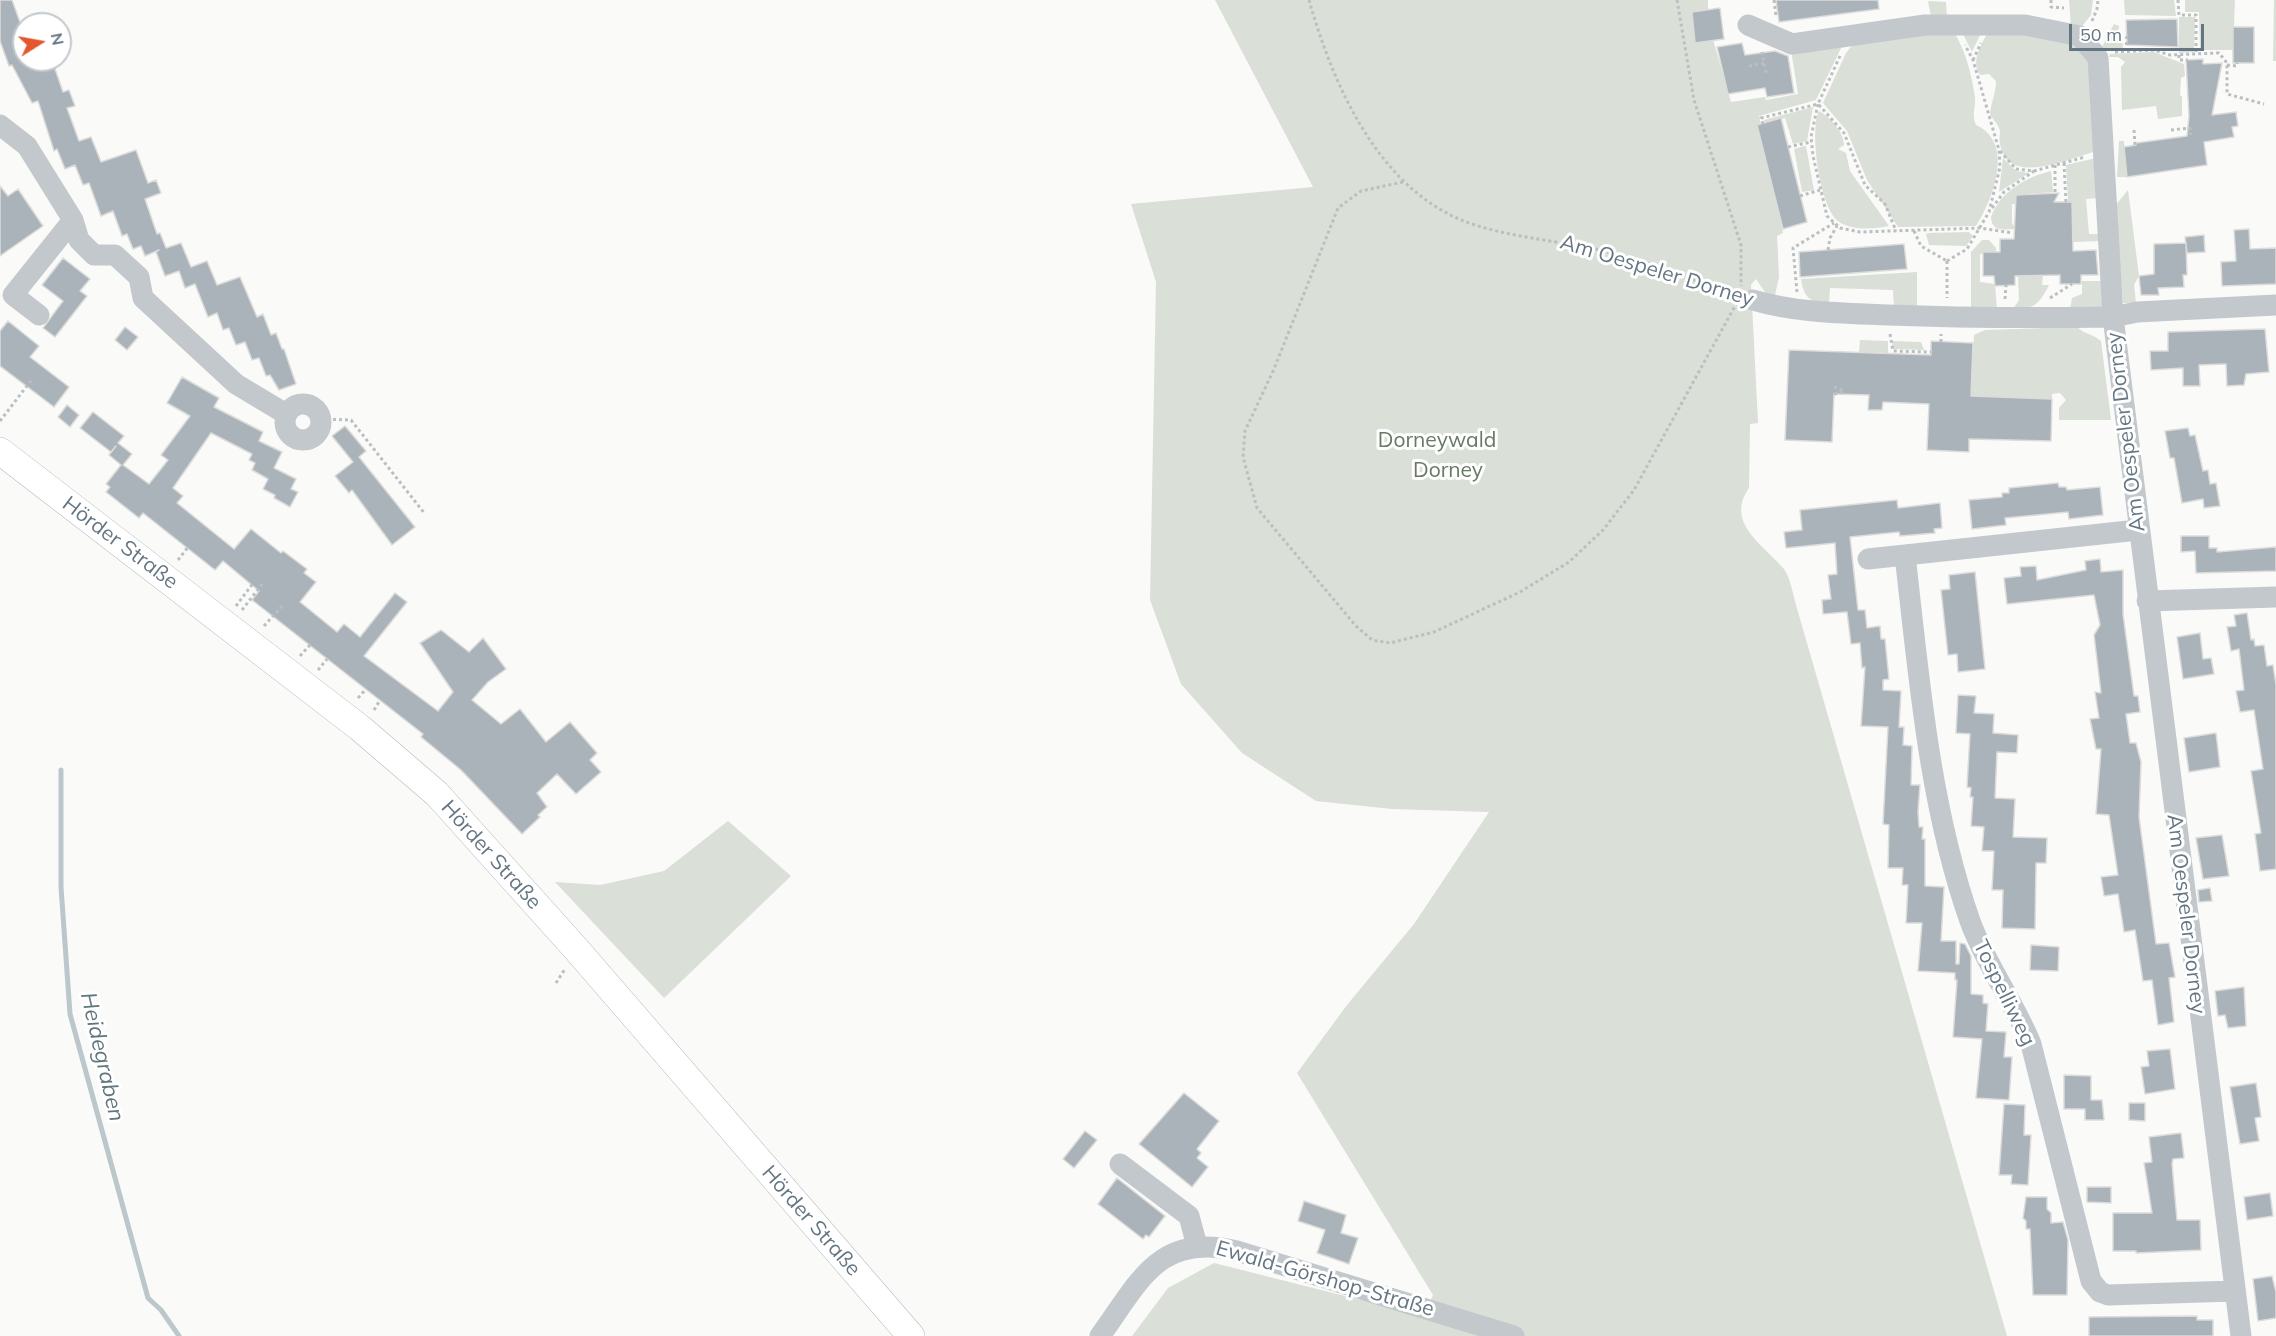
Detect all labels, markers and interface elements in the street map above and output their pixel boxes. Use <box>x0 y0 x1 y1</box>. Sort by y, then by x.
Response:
north arrow <box>12 12 72 72</box>
scale bar <box>2072 12 2207 50</box>
text: 50 m <box>2080 23 2122 46</box>
text: N <box>47 31 69 47</box>
street label: Am Oespeler Dorney <box>1557 230 1757 312</box>
street label: Am Oespeler Dorney <box>2101 331 2151 533</box>
park label: Dorneywald <box>1378 428 1496 454</box>
park label: Dorney <box>1413 458 1483 484</box>
street label: Hörder Straße <box>57 491 183 595</box>
street label: Hörder Straße <box>435 795 547 915</box>
street label: Am Oespeler Dorney <box>2161 813 2211 1015</box>
street label: Tospelliweg <box>1968 936 2040 1050</box>
water label: Heidegraben <box>74 990 130 1124</box>
street label: Hörder Straße <box>756 1161 866 1281</box>
street label: Ewald-Görshop-Straße <box>1213 1236 1437 1322</box>

